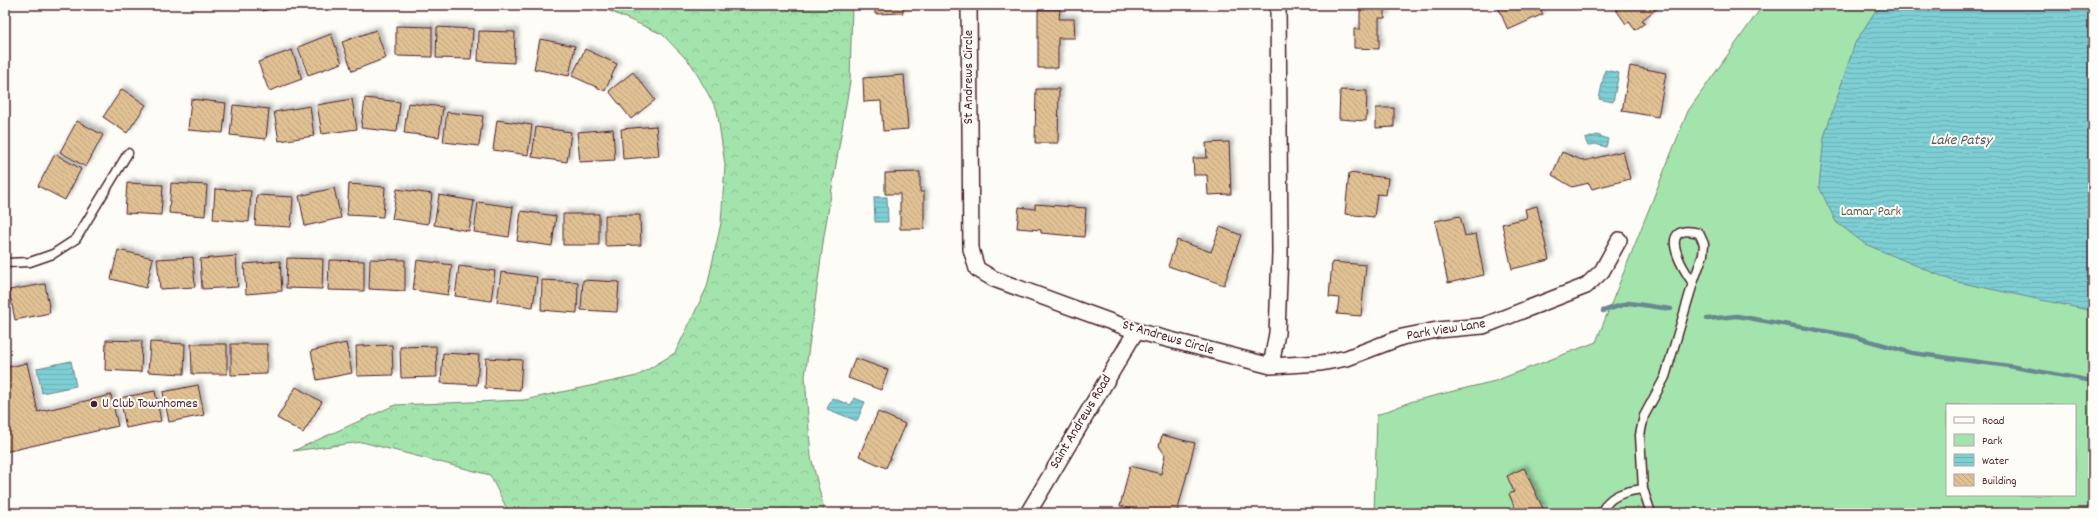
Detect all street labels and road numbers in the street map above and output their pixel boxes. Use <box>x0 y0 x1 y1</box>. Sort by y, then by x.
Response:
street label: St Andrews Circle <box>959 30 979 124</box>
street label: Park View Lane <box>1405 314 1487 346</box>
street label: St Andrews Circle <box>1120 315 1216 361</box>
street label: Saint Andrews Road <box>1045 371 1117 473</box>

